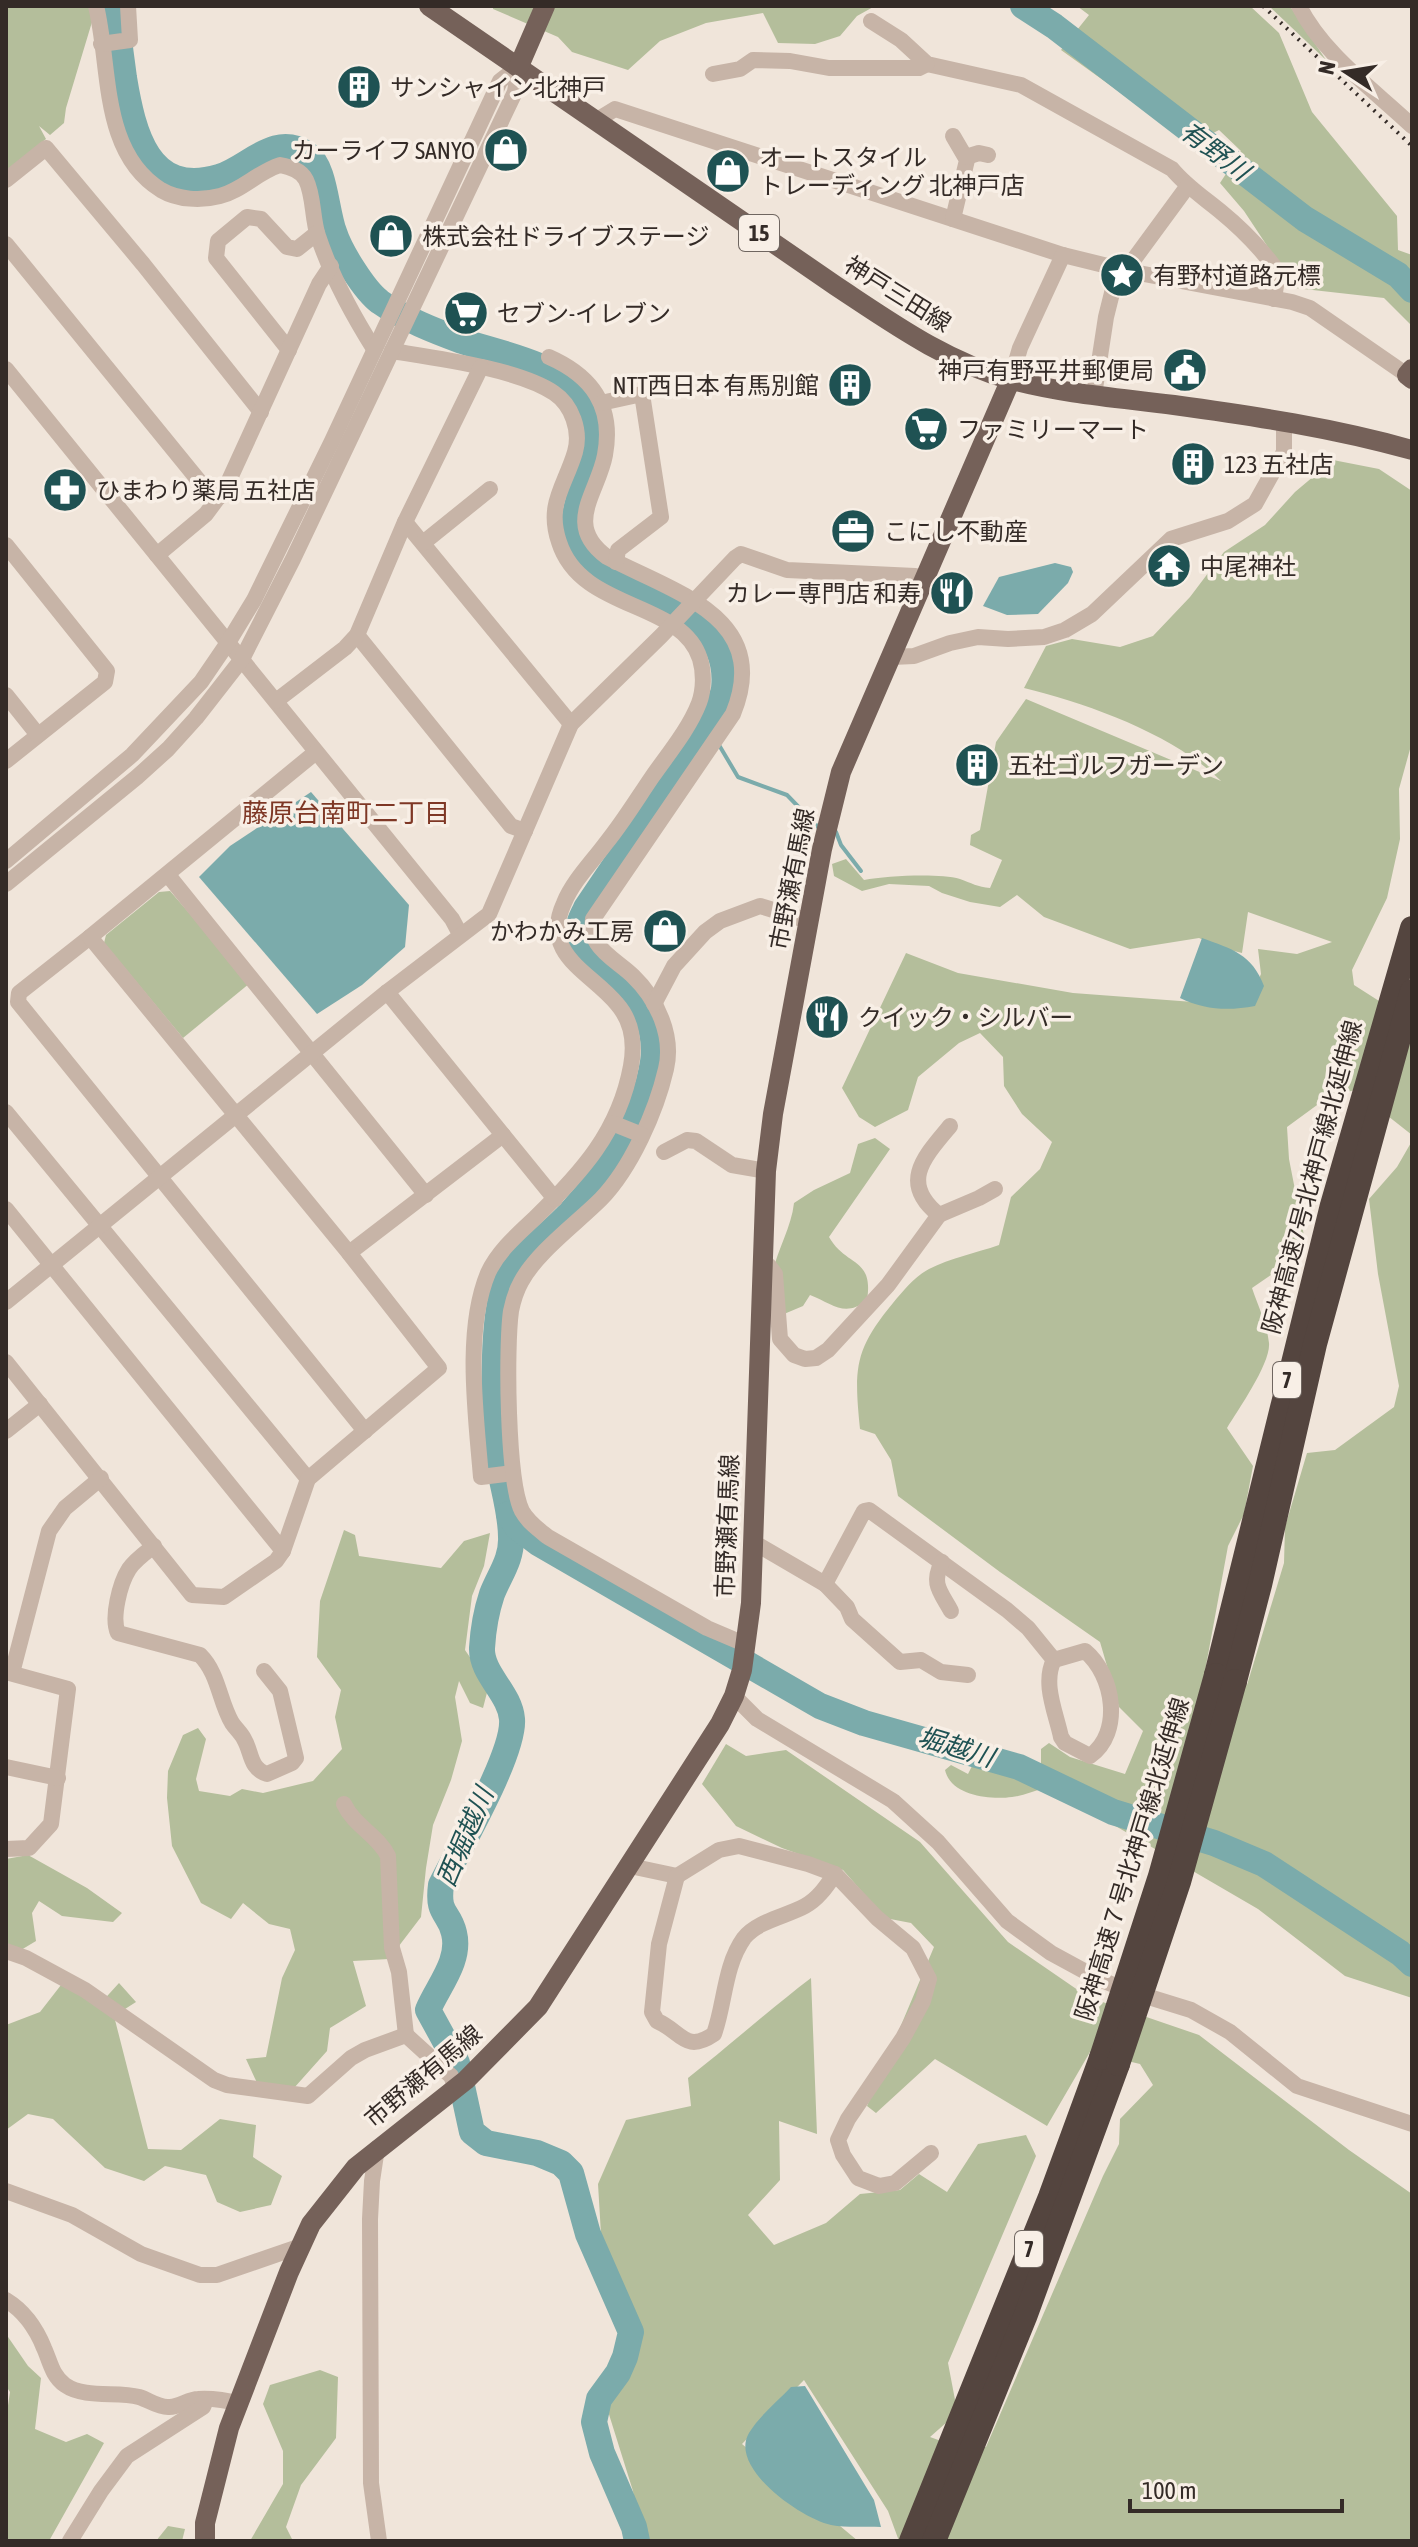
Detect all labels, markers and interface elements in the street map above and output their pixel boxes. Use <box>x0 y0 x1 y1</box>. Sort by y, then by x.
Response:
north arrow <box>1306 32 1386 112</box>
text: N <box>1312 59 1341 77</box>
building icon: サンシャイン北神戸 <box>335 63 383 111</box>
place label: サンシャイン北神戸 <box>390 74 606 101</box>
water label: 有野川 <box>1175 116 1258 188</box>
shop icon: カーライフ SANYO <box>482 126 530 174</box>
place label: カーライフ SANYO <box>292 137 475 164</box>
place label: オートスタイル トレーディング 北神戸店 <box>759 144 1025 199</box>
shop icon: オートスタイル トレーディング 北神戸店 <box>704 147 752 195</box>
shop icon: 株式会社ドライブステージ <box>367 212 415 260</box>
road number: 15 <box>739 215 779 251</box>
place label: 株式会社ドライブステージ <box>422 223 710 250</box>
street label: 神戸三田線 <box>840 251 956 337</box>
place icon: 有野村道路元標 <box>1098 251 1146 299</box>
place label: 有野村道路元標 <box>1153 262 1321 289</box>
supermarket icon: セブン-イレブン <box>442 289 490 337</box>
place label: セブン-イレブン <box>497 300 671 327</box>
public building icon: 神戸有野平井郵便局 <box>1161 346 1209 394</box>
place label: 神戸有野平井郵便局 <box>938 357 1154 384</box>
building icon: NTT西日本 有馬別館 <box>826 361 874 409</box>
place label: NTT西日本 有馬別館 <box>612 372 819 399</box>
supermarket icon: ファミリーマート <box>902 405 950 453</box>
place label: ファミリーマート <box>957 416 1149 443</box>
building icon: 123 五社店 <box>1169 440 1217 488</box>
place label: 123 五社店 <box>1224 451 1333 478</box>
pharmacy icon: ひまわり薬局 五社店 <box>41 466 89 514</box>
place label: ひまわり薬局 五社店 <box>96 477 315 504</box>
office icon: こにし不動産 <box>829 507 877 555</box>
place label: こにし不動産 <box>884 518 1028 545</box>
temple icon: 中尾神社 <box>1145 542 1193 590</box>
place label: 中尾神社 <box>1200 553 1296 580</box>
restaurant icon: カレー専門店 和寿 <box>928 569 976 617</box>
place label: カレー専門店 和寿 <box>726 580 921 607</box>
building icon: 五社ゴルフガーデン <box>953 741 1001 789</box>
place label: 五社ゴルフガーデン <box>1008 752 1224 779</box>
district label: 藤原台南町二丁目 <box>242 798 450 828</box>
street label: 市野瀬有馬線 <box>765 806 819 952</box>
shop icon: かわかみ工房 <box>641 907 689 955</box>
place label: かわかみ工房 <box>490 918 634 945</box>
restaurant icon: クイック・シルバー <box>803 993 851 1041</box>
place label: クイック・シルバー <box>858 1004 1074 1031</box>
street label: 阪神高速7号北神戸線北延伸線 <box>1257 1017 1367 1337</box>
road number: 7 <box>1273 1362 1301 1398</box>
street label: 市野瀬有馬線 <box>711 1454 743 1598</box>
street label: 阪神高速７号北神戸線北延伸線 <box>1070 1694 1194 2024</box>
water label: 堀越川 <box>914 1721 1001 1774</box>
water label: 西堀越川 <box>431 1781 500 1891</box>
street label: 市野瀬有馬線 <box>359 2019 487 2133</box>
road number: 7 <box>1015 2231 1043 2267</box>
scale bar <box>1130 2463 1342 2513</box>
text: 100 m <box>1142 2477 1196 2504</box>

